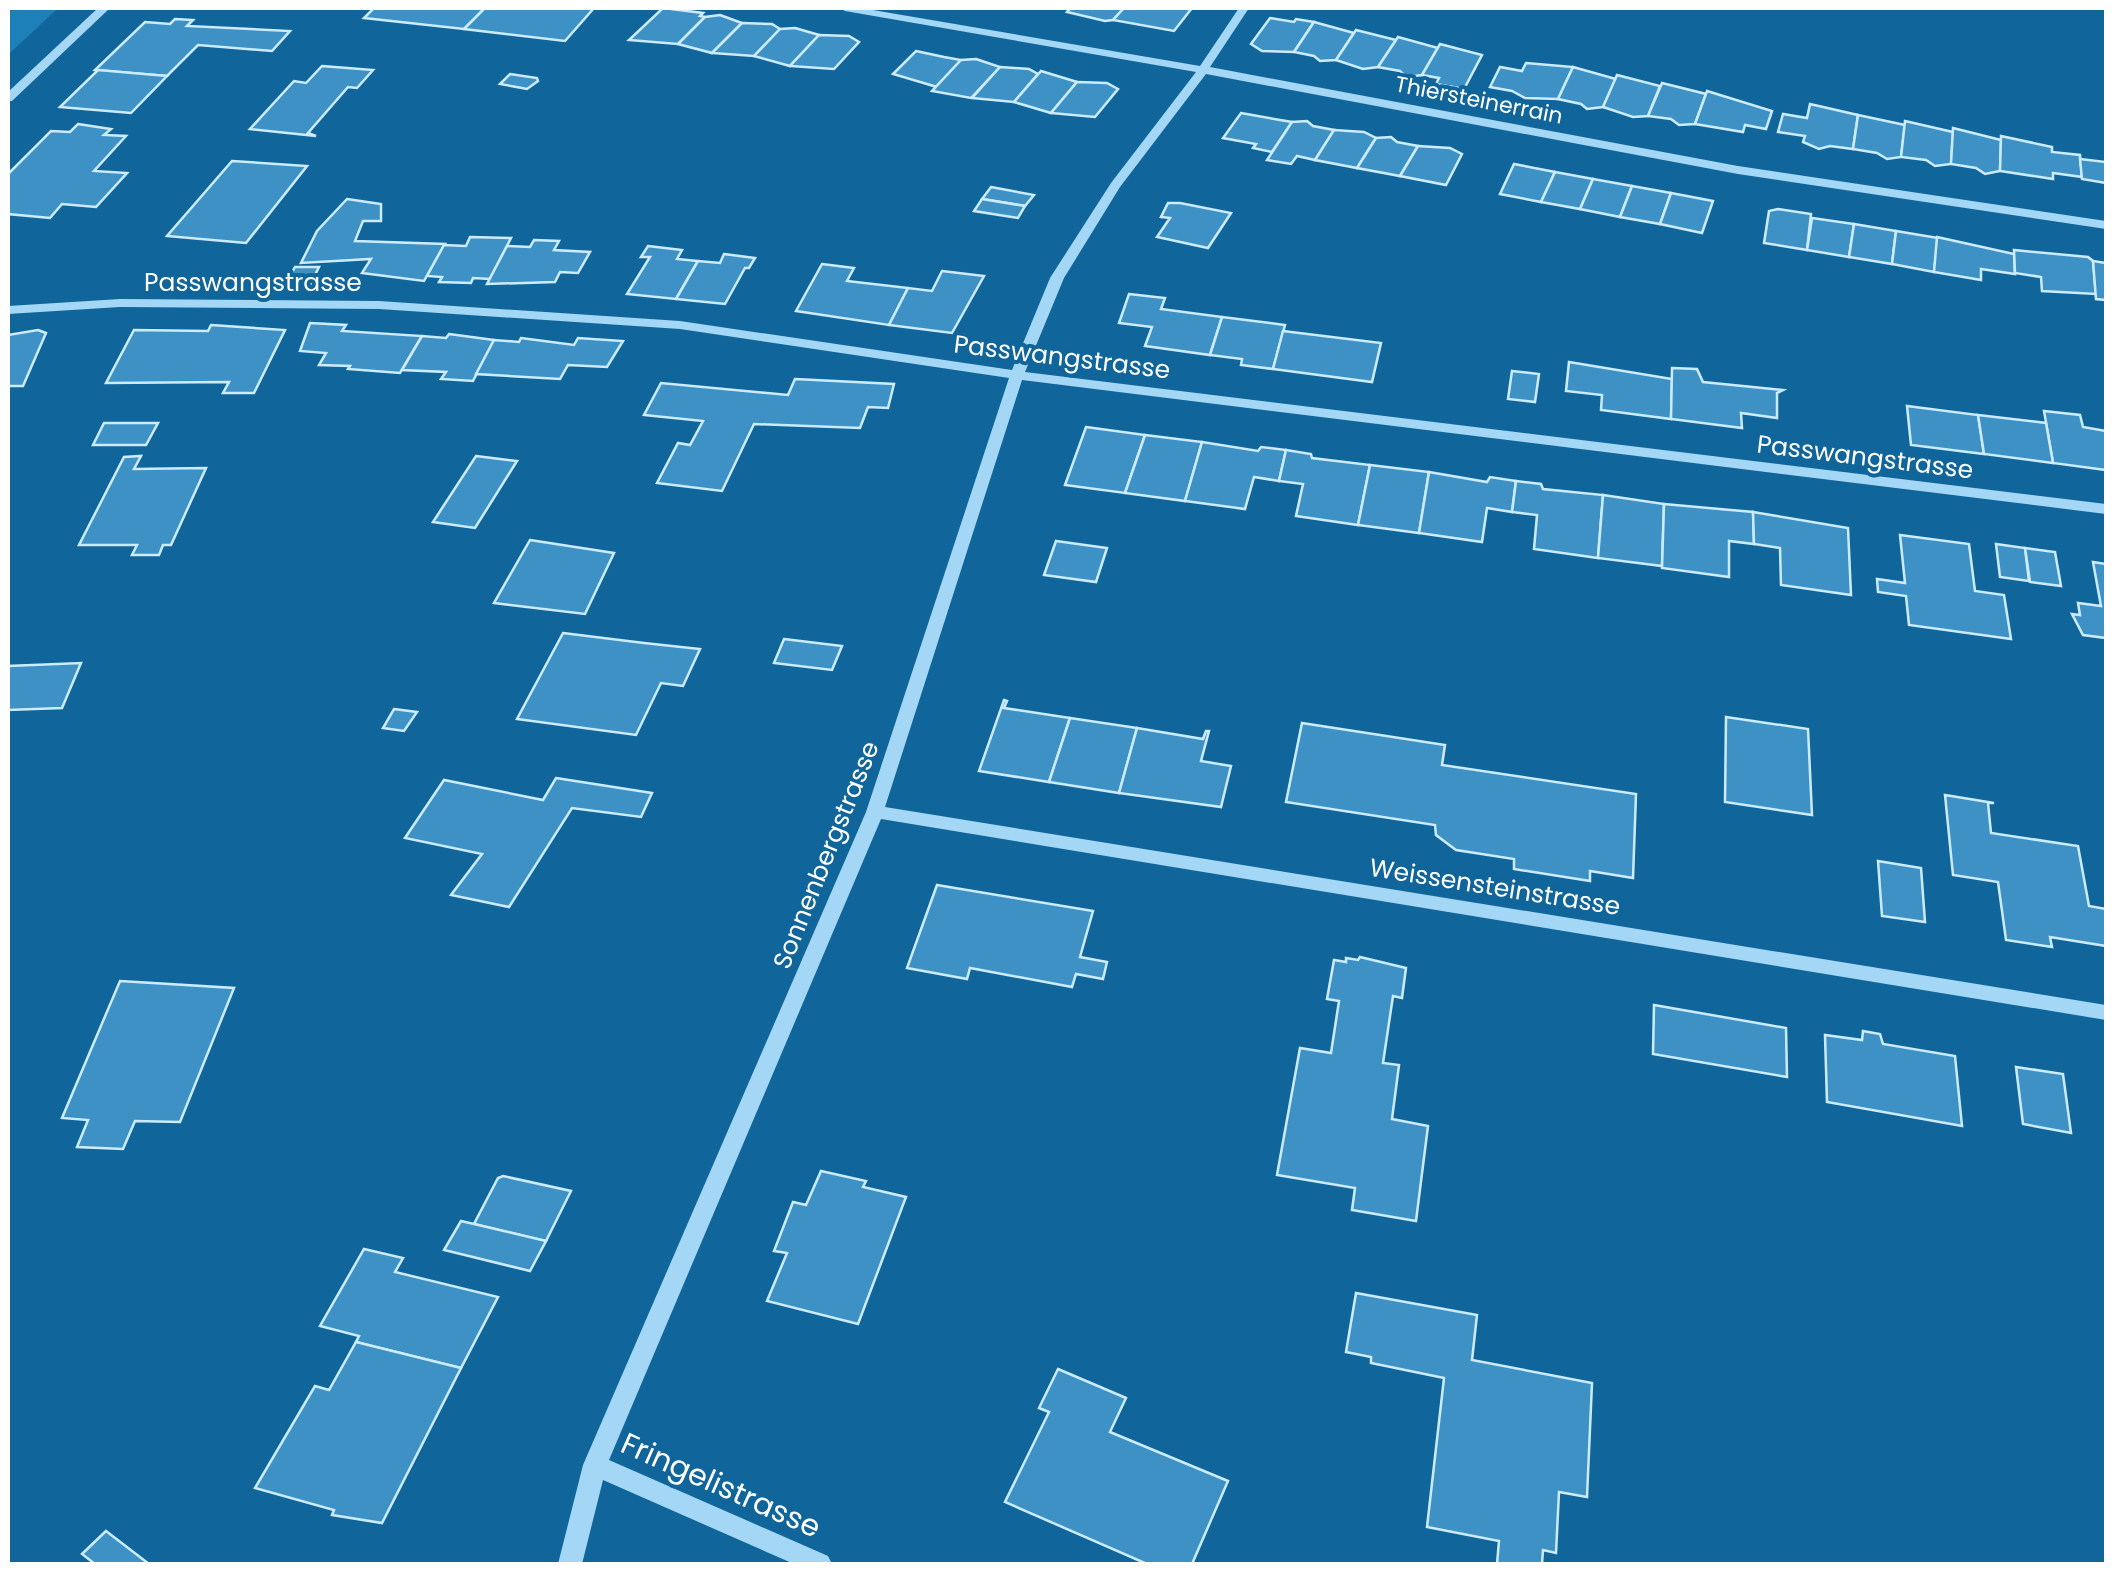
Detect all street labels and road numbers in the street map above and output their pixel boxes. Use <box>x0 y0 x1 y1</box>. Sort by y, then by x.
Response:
street label: Thiersteinerrain <box>1392 69 1566 131</box>
street label: Passwangstrasse <box>144 265 362 300</box>
street label: Passwangstrasse <box>952 326 1172 388</box>
street label: Passwangstrasse <box>1755 426 1975 488</box>
street label: Sonnenbergstrasse <box>764 736 888 974</box>
street label: Weissensteinstrasse <box>1367 850 1623 924</box>
street label: Fringelistrasse <box>614 1422 828 1548</box>

